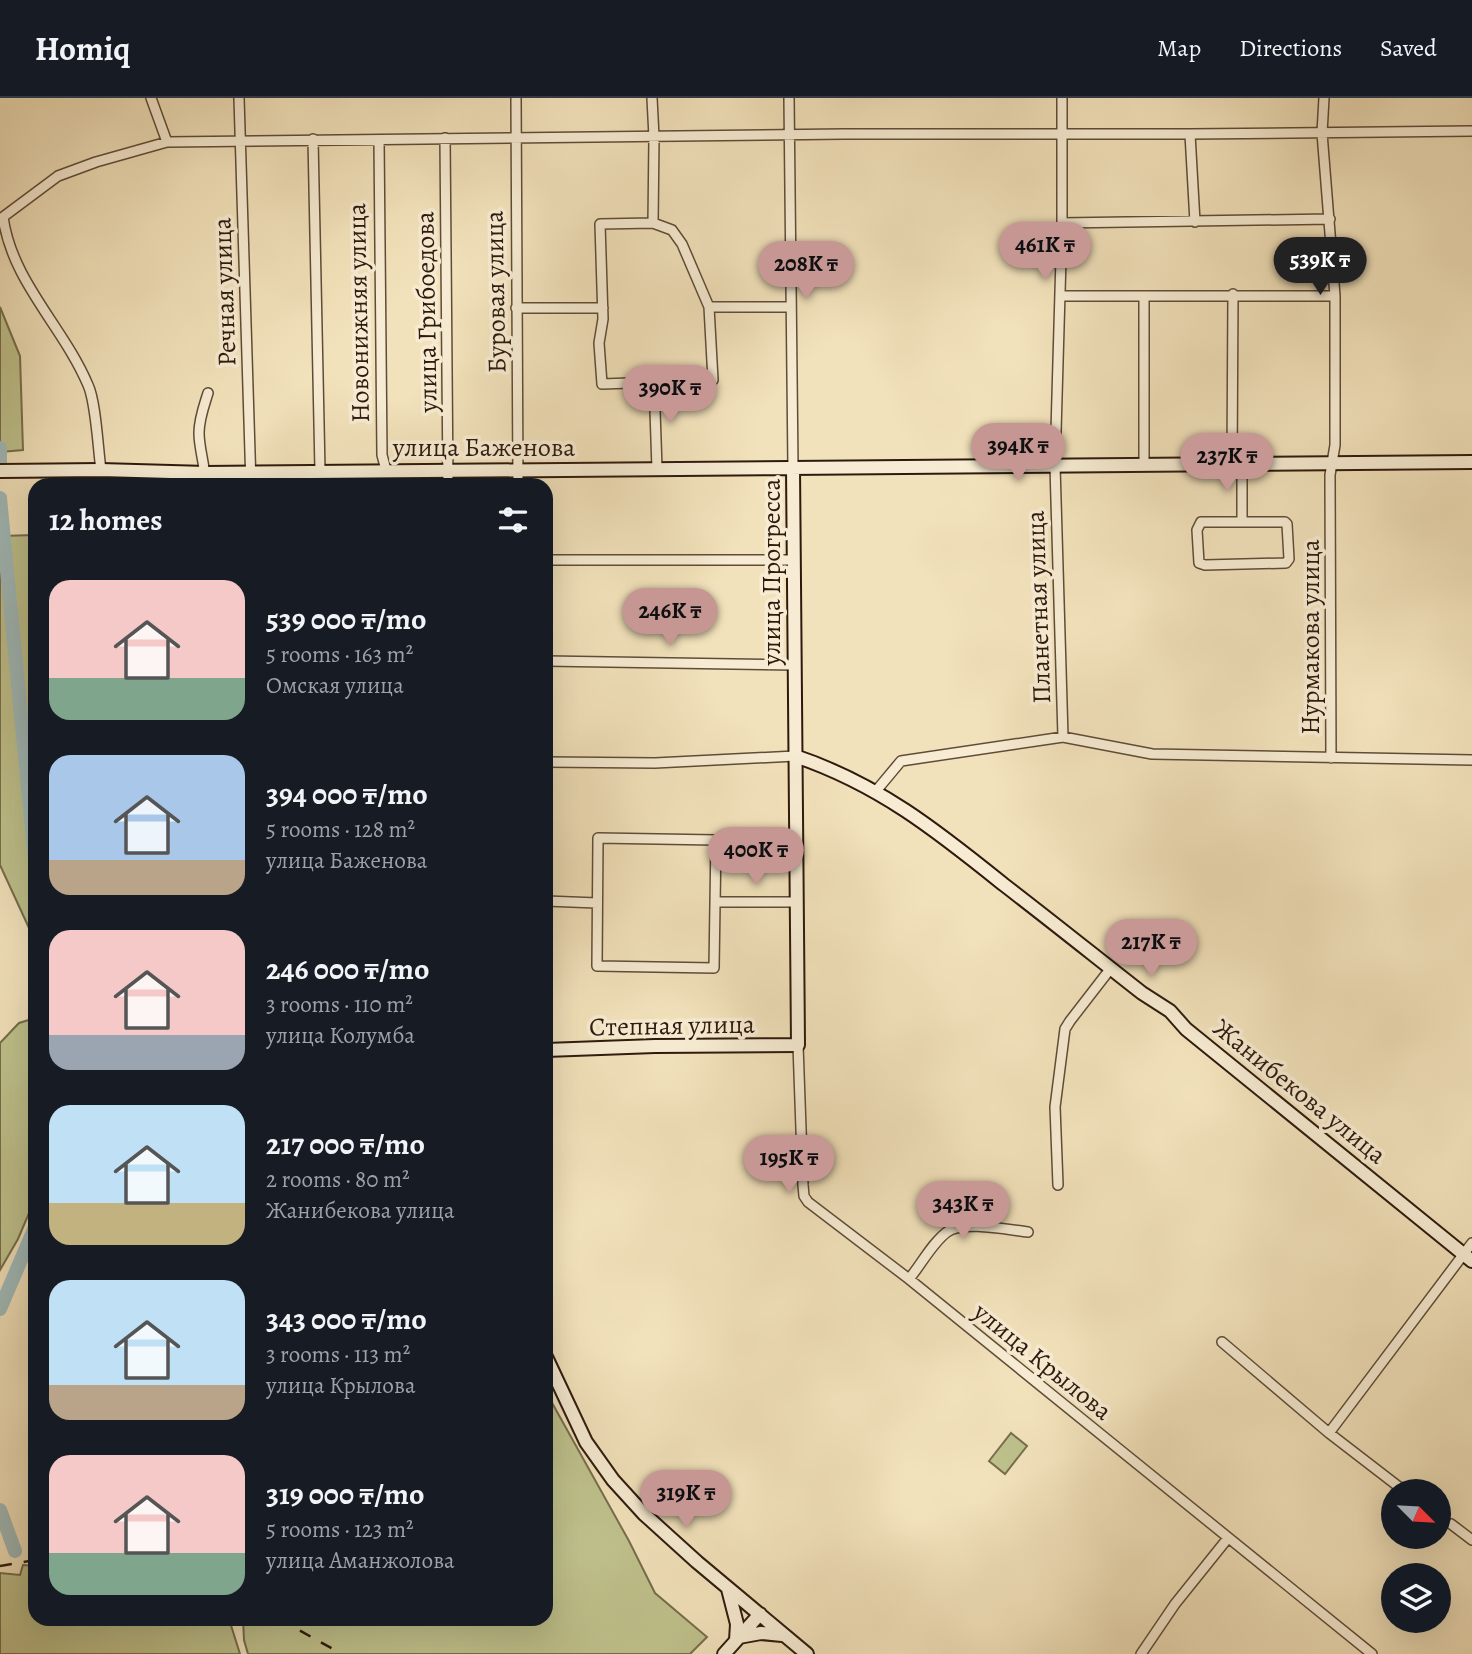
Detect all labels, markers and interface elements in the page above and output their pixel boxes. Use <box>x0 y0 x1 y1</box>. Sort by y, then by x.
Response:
text: Homiq <box>35 26 130 71</box>
text: Map <box>1157 32 1201 64</box>
text: Directions <box>1239 32 1342 64</box>
text: Saved <box>1380 32 1437 64</box>
street label: Новонижняя улица <box>339 203 378 423</box>
street label: Буровая улица <box>477 210 514 374</box>
street label: улица Грибоедова <box>407 211 446 414</box>
street label: Речная улица <box>204 217 245 367</box>
pin: 461K ₸ <box>988 222 1102 282</box>
text: 461K ₸ <box>1015 229 1075 260</box>
pin: 539K ₸ <box>1263 238 1377 297</box>
pin: 208K ₸ <box>749 242 863 301</box>
text: 539K ₸ <box>1290 244 1350 275</box>
text: 208K ₸ <box>774 248 838 279</box>
pin: 390K ₸ <box>613 366 727 425</box>
text: 390K ₸ <box>639 372 701 403</box>
pin: 394K ₸ <box>961 424 1075 483</box>
street label: улица Баженова <box>392 430 575 465</box>
text: 394K ₸ <box>987 430 1049 461</box>
pin: 237K ₸ <box>1170 434 1284 493</box>
text: 237K ₸ <box>1196 440 1258 471</box>
street label: улица Прогресса <box>754 478 789 667</box>
text: 12 homes <box>49 500 162 540</box>
icon: filters <box>494 501 532 539</box>
street label: Планетная улица <box>1018 510 1059 704</box>
street label: Нурмакова улица <box>1293 539 1328 735</box>
pin: 246K ₸ <box>613 588 727 648</box>
text: 246K ₸ <box>638 595 702 626</box>
text: 539 000 ₸/mo <box>266 599 426 639</box>
icon: home <box>105 608 189 692</box>
text: 5 rooms · 163 m² <box>266 639 413 670</box>
text: Омская улица <box>266 670 404 701</box>
text: 394 000 ₸/mo <box>266 774 428 814</box>
icon: home <box>105 783 189 867</box>
text: 5 rooms · 128 m² <box>266 814 415 845</box>
pin: 400K ₸ <box>699 828 813 887</box>
text: 400K ₸ <box>724 834 788 865</box>
text: улица Баженова <box>266 845 427 876</box>
pin: 217K ₸ <box>1094 920 1208 979</box>
text: 217K ₸ <box>1121 926 1181 957</box>
text: 246 000 ₸/mo <box>266 949 429 989</box>
icon: home <box>105 958 189 1042</box>
text: 3 rooms · 110 m² <box>266 989 413 1020</box>
street label: Степная улица <box>589 1007 755 1044</box>
street label: Жанибекова улица <box>1206 1011 1394 1172</box>
text: улица Колумба <box>266 1020 415 1051</box>
text: 217 000 ₸/mo <box>266 1124 425 1164</box>
icon: home <box>105 1133 189 1217</box>
pin: 195K ₸ <box>732 1136 846 1195</box>
text: 195K ₸ <box>759 1142 819 1173</box>
text: 2 rooms · 80 m² <box>266 1164 410 1195</box>
pin: 343K ₸ <box>906 1182 1020 1241</box>
text: 343K ₸ <box>933 1188 993 1219</box>
text: Жанибекова улица <box>266 1195 455 1226</box>
street label: улица Крылова <box>965 1294 1119 1428</box>
text: 343 000 ₸/mo <box>266 1299 427 1339</box>
icon: home <box>105 1308 189 1392</box>
text: 3 rooms · 113 m² <box>266 1339 410 1370</box>
text: улица Крылова <box>266 1370 416 1401</box>
pin: 319K ₸ <box>629 1470 743 1530</box>
text: 319 000 ₸/mo <box>266 1474 424 1514</box>
text: 319K ₸ <box>656 1477 716 1508</box>
north arrow <box>1381 1479 1451 1549</box>
map controls <box>1381 1479 1451 1633</box>
icon: home <box>105 1483 189 1567</box>
text: 5 rooms · 123 m² <box>266 1514 414 1545</box>
text: улица Аманжолова <box>266 1545 455 1576</box>
button: layers <box>1381 1563 1451 1633</box>

